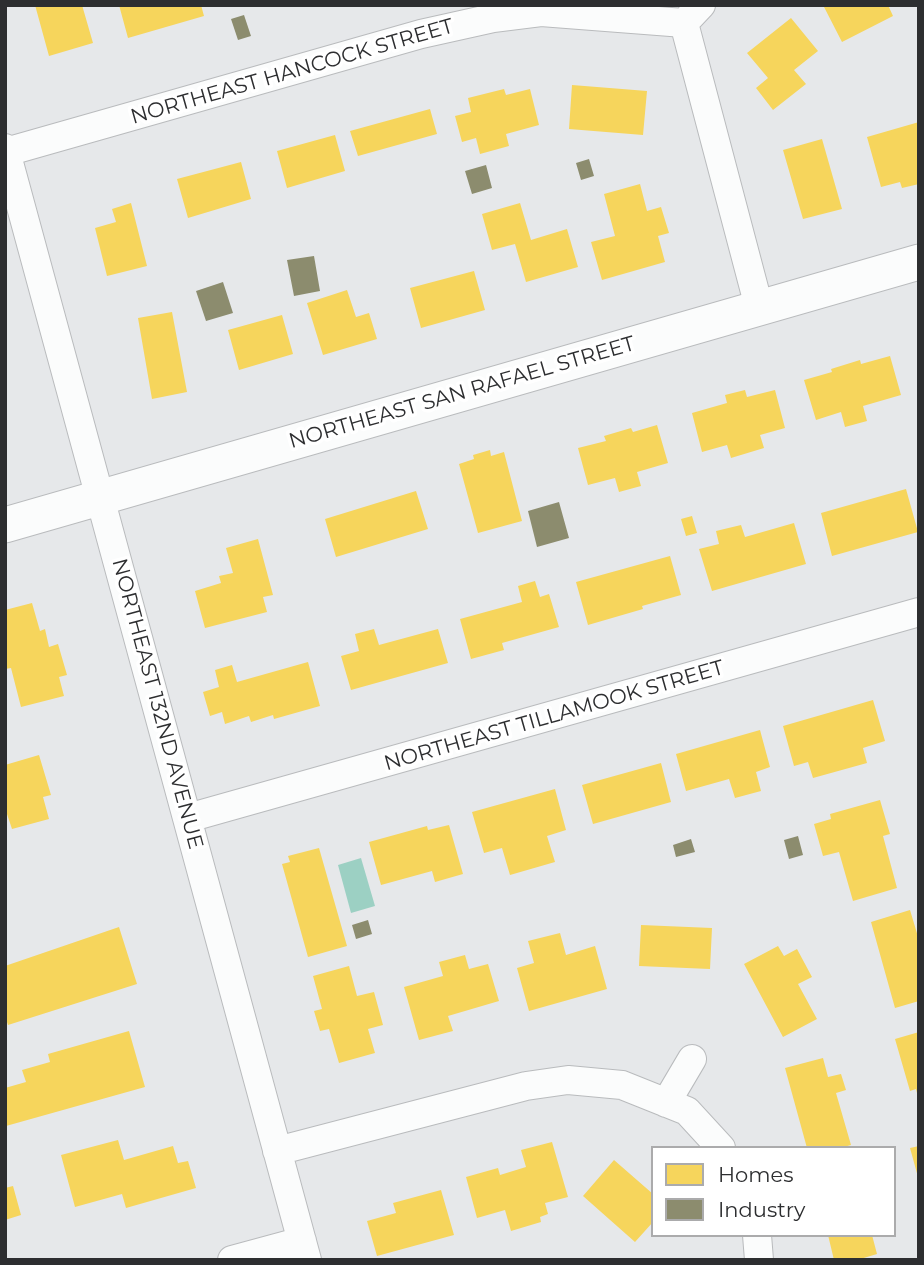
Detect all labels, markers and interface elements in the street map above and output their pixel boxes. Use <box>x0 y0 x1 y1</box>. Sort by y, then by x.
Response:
street label: NORTHEAST HANCOCK STREET <box>128 14 456 130</box>
street label: NORTHEAST SAN RAFAEL STREET <box>286 331 638 455</box>
street label: NORTHEAST 132ND AVENUE <box>106 556 208 852</box>
street label: NORTHEAST TILLAMOOK STREET <box>381 655 727 777</box>
legend <box>651 1146 896 1237</box>
text: Homes <box>718 1162 793 1187</box>
text: Industry <box>718 1197 805 1222</box>

